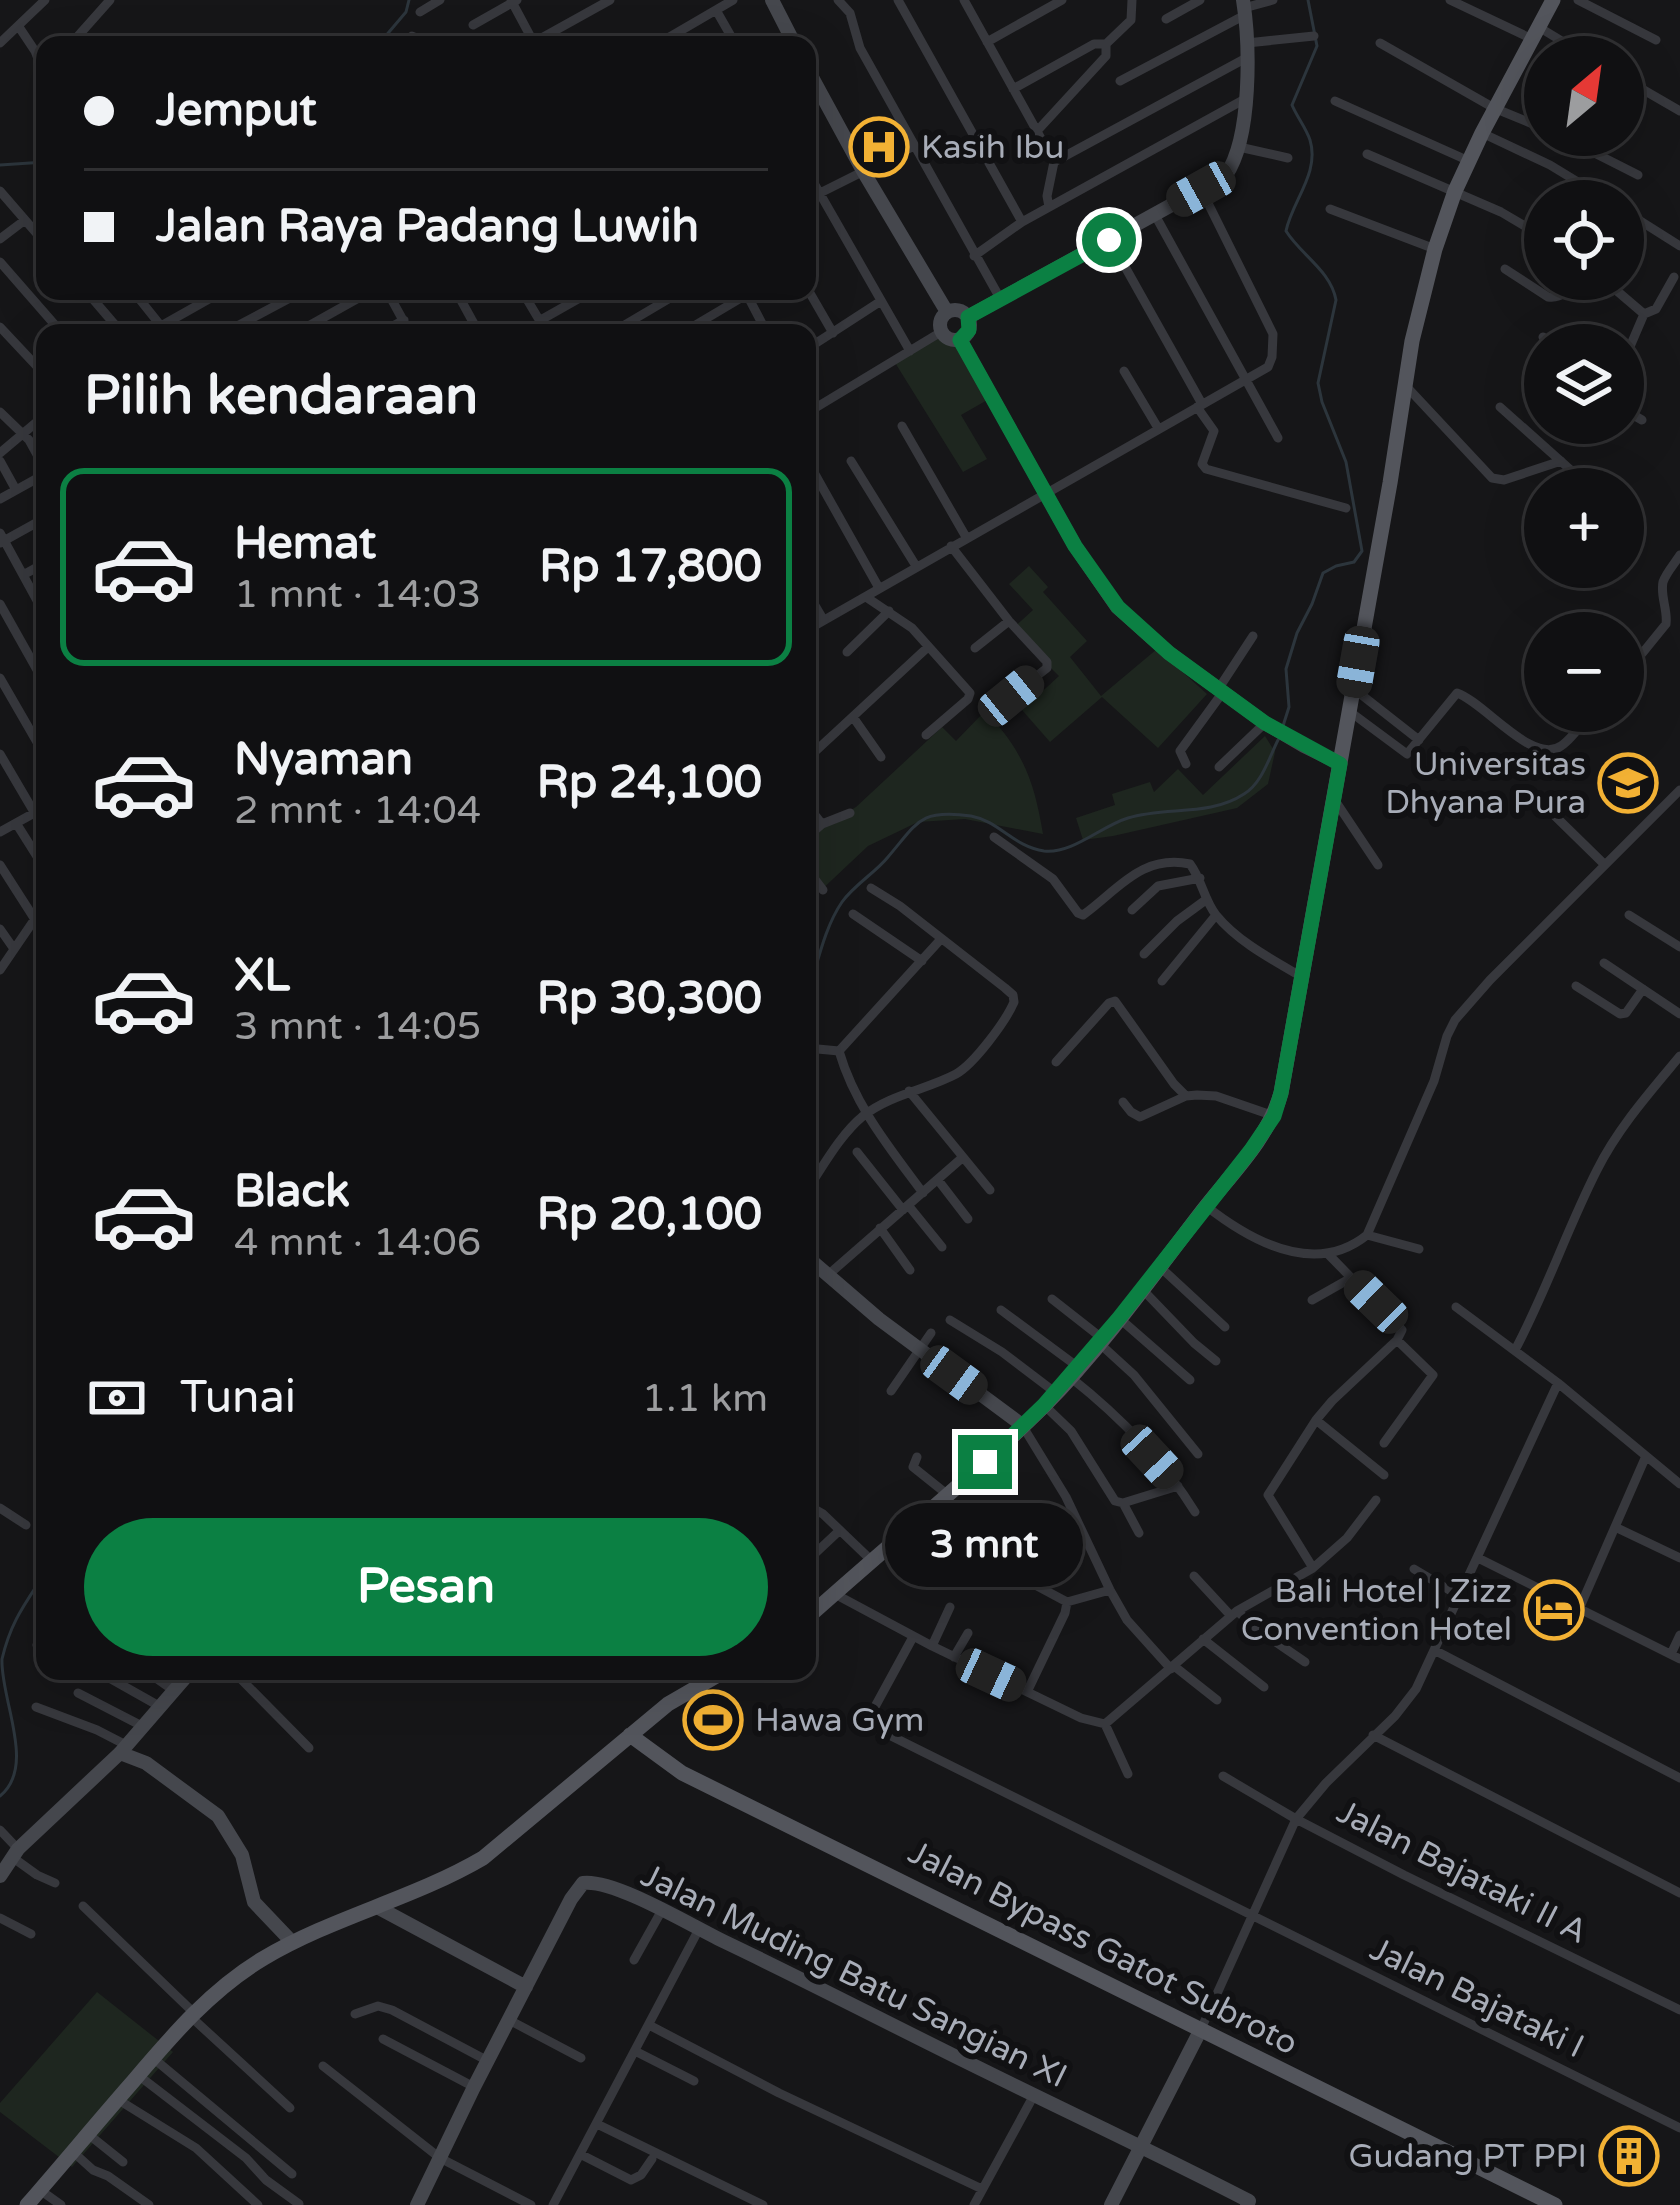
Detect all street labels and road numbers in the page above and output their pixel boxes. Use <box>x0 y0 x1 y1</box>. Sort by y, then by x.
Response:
street label: Jalan Bajataki II A <box>1331 1792 1593 1952</box>
street label: Jalan Bypass Gatot Subroto <box>902 1833 1304 2063</box>
street label: Jalan Muding Batu Sangian XI <box>635 1856 1073 2096</box>
street label: Jalan Bajataki I <box>1364 1929 1590 2067</box>

